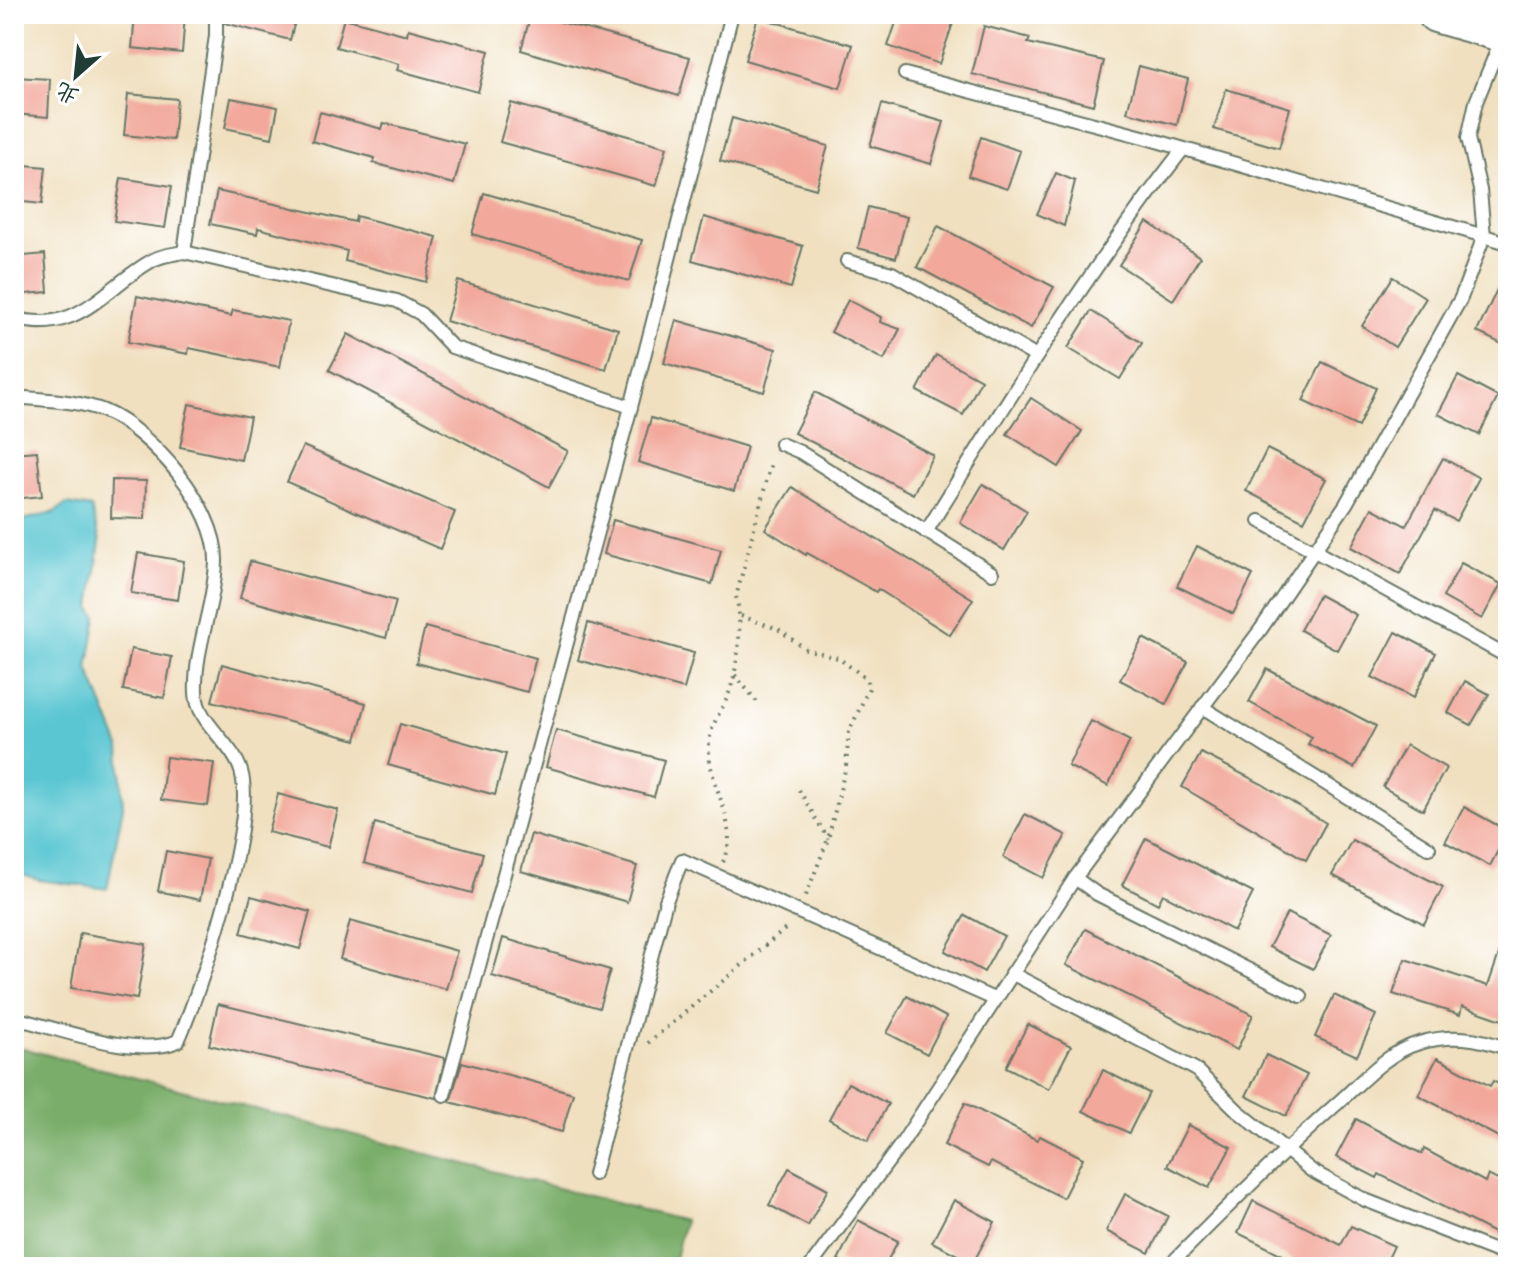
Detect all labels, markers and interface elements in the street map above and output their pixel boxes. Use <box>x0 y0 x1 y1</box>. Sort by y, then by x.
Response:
north arrow <box>36 36 116 116</box>
text: 北 <box>49 75 84 115</box>

